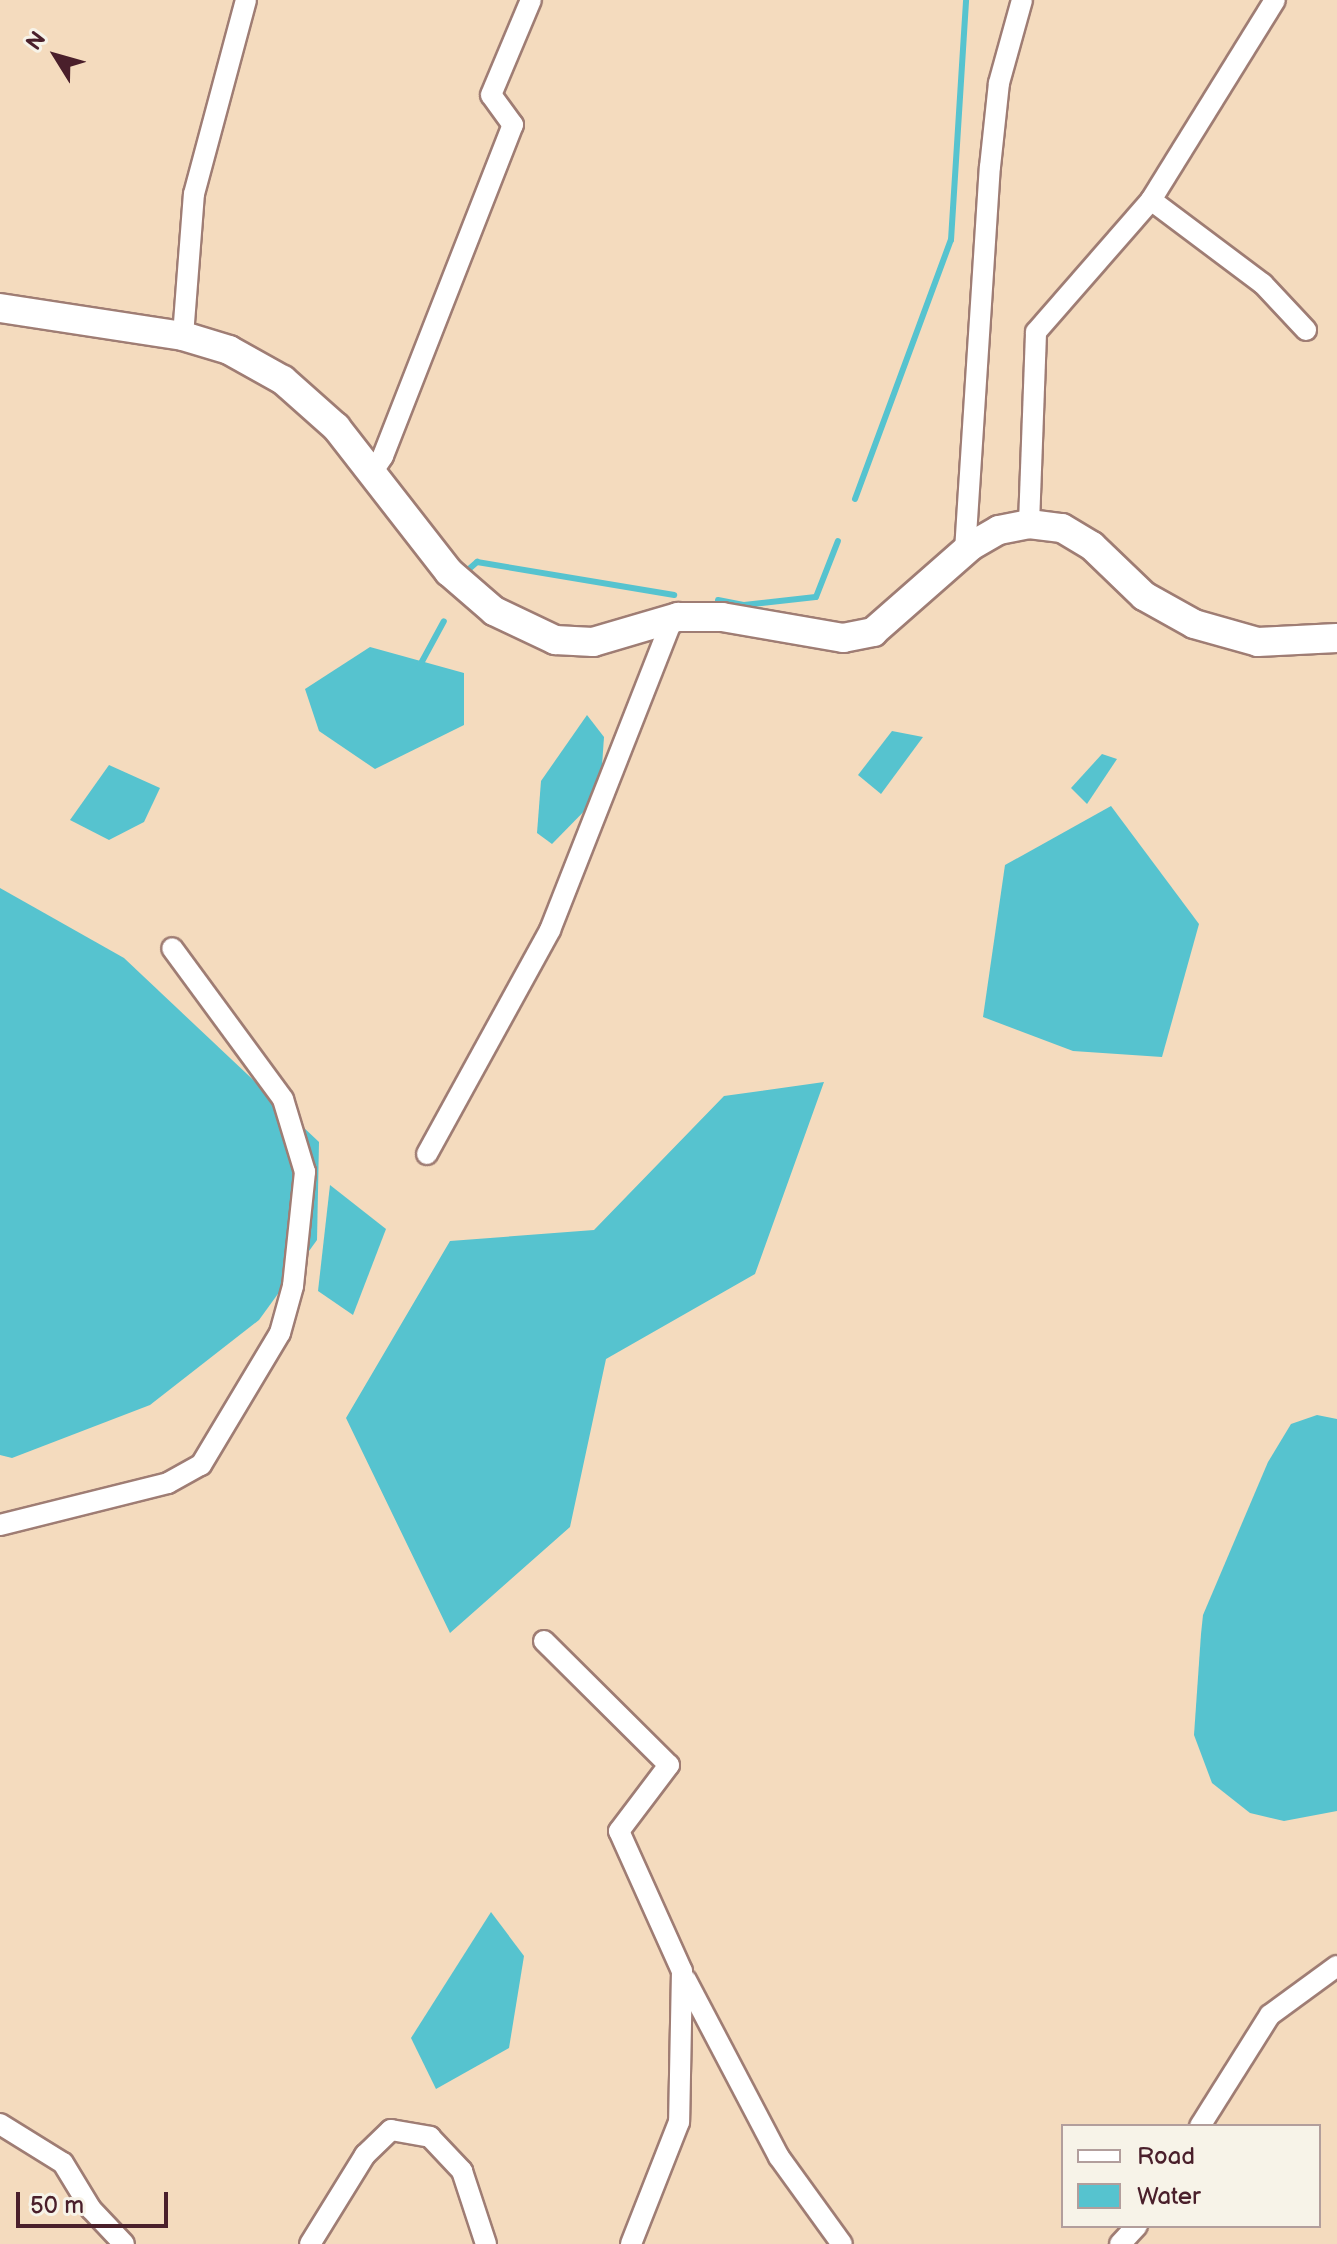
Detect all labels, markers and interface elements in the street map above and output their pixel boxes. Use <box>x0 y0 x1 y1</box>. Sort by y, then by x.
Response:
north arrow <box>16 16 96 96</box>
text: N <box>21 27 52 56</box>
legend <box>1061 2124 1321 2228</box>
text: Road <box>1137 2142 1195 2171</box>
scale bar <box>20 2176 172 2226</box>
text: Water <box>1137 2182 1201 2211</box>
text: 50 m <box>30 2191 84 2220</box>

